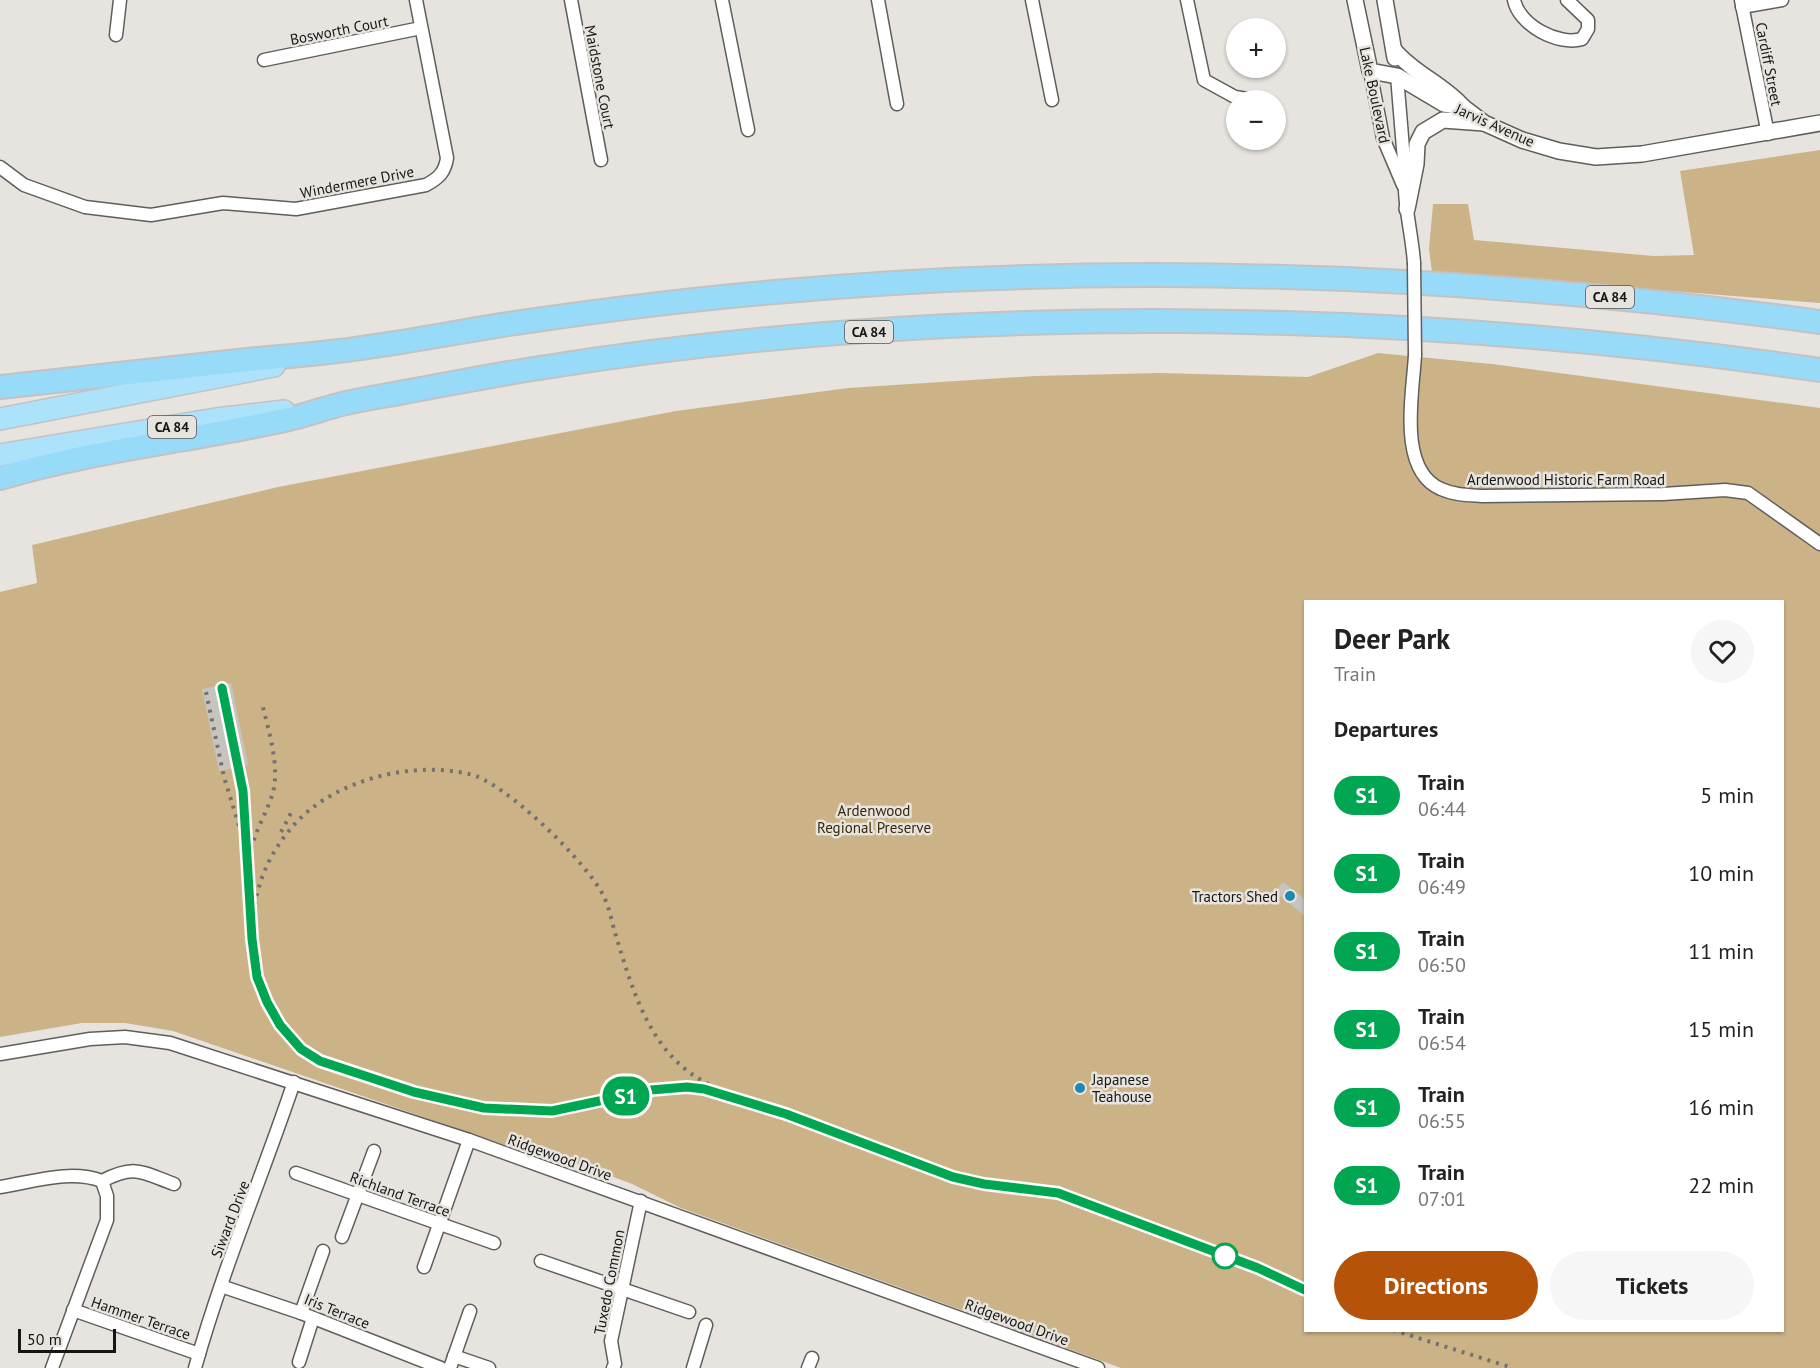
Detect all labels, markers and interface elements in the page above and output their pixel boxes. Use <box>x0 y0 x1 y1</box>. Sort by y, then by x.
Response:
street label: Bosworth Court <box>288 11 390 49</box>
map controls <box>1226 18 1286 150</box>
button: + <box>1226 18 1286 78</box>
street label: Cardiff Street <box>1752 21 1786 107</box>
street label: Maidstone Court <box>581 23 619 131</box>
street label: Lake Boulevard <box>1356 45 1394 145</box>
button: − <box>1226 90 1286 150</box>
street label: Jarvis Avenue <box>1451 99 1538 151</box>
street label: Windermere Drive <box>298 162 416 202</box>
road number: CA 84 <box>1586 286 1634 308</box>
road number: CA 84 <box>845 321 893 343</box>
road number: CA 84 <box>148 416 196 438</box>
street label: Ardenwood Historic Farm Road <box>1467 470 1665 489</box>
text: Deer Park <box>1334 620 1450 657</box>
button: heart <box>1691 620 1754 683</box>
text: Train <box>1334 661 1376 687</box>
text: Departures <box>1334 715 1438 743</box>
text: Train <box>1418 768 1465 796</box>
text: 5 min <box>1700 781 1754 809</box>
text: S1 <box>1355 782 1379 809</box>
text: 06:44 <box>1418 796 1466 822</box>
park label: Ardenwood Regional Preserve <box>817 801 931 837</box>
text: Train <box>1418 846 1465 874</box>
text: 10 min <box>1688 859 1754 887</box>
text: S1 <box>1355 860 1379 887</box>
text: 06:49 <box>1418 874 1466 900</box>
place label: Tractors Shed <box>1192 887 1278 906</box>
marker: Tractors Shed <box>1283 889 1297 903</box>
text: Train <box>1418 924 1465 952</box>
text: 11 min <box>1688 937 1754 965</box>
text: S1 <box>1355 938 1379 965</box>
text: 06:50 <box>1418 952 1466 978</box>
text: Train <box>1418 1002 1465 1030</box>
text: 15 min <box>1688 1015 1754 1043</box>
text: S1 <box>1355 1016 1379 1043</box>
text: 06:54 <box>1418 1030 1466 1056</box>
place label: Japanese Teahouse <box>1091 1070 1152 1106</box>
line badge: S1 <box>599 1076 653 1116</box>
text: Train <box>1418 1080 1465 1108</box>
marker: Japanese Teahouse <box>1073 1081 1087 1095</box>
text: S1 <box>614 1083 638 1110</box>
text: 16 min <box>1688 1093 1754 1121</box>
text: S1 <box>1355 1094 1379 1121</box>
text: 06:55 <box>1418 1108 1466 1134</box>
street label: Ridgewood Drive <box>505 1129 615 1185</box>
text: Train <box>1418 1158 1465 1186</box>
street label: Richland Terrace <box>347 1167 453 1221</box>
text: 22 min <box>1688 1171 1754 1199</box>
text: S1 <box>1355 1172 1379 1199</box>
street label: Siward Drive <box>207 1178 253 1260</box>
text: 07:01 <box>1418 1186 1466 1212</box>
street label: Tuxedo Common <box>590 1228 628 1336</box>
unlabelled marker <box>1212 1243 1238 1269</box>
button: Directions <box>1334 1251 1538 1320</box>
button: Tickets <box>1550 1251 1754 1320</box>
street label: Iris Terrace <box>301 1289 373 1333</box>
street label: Hammer Terrace <box>89 1292 193 1344</box>
street label: Ridgewood Drive <box>962 1294 1072 1350</box>
scale bar <box>18 1326 116 1354</box>
text: 50 m <box>27 1329 62 1349</box>

